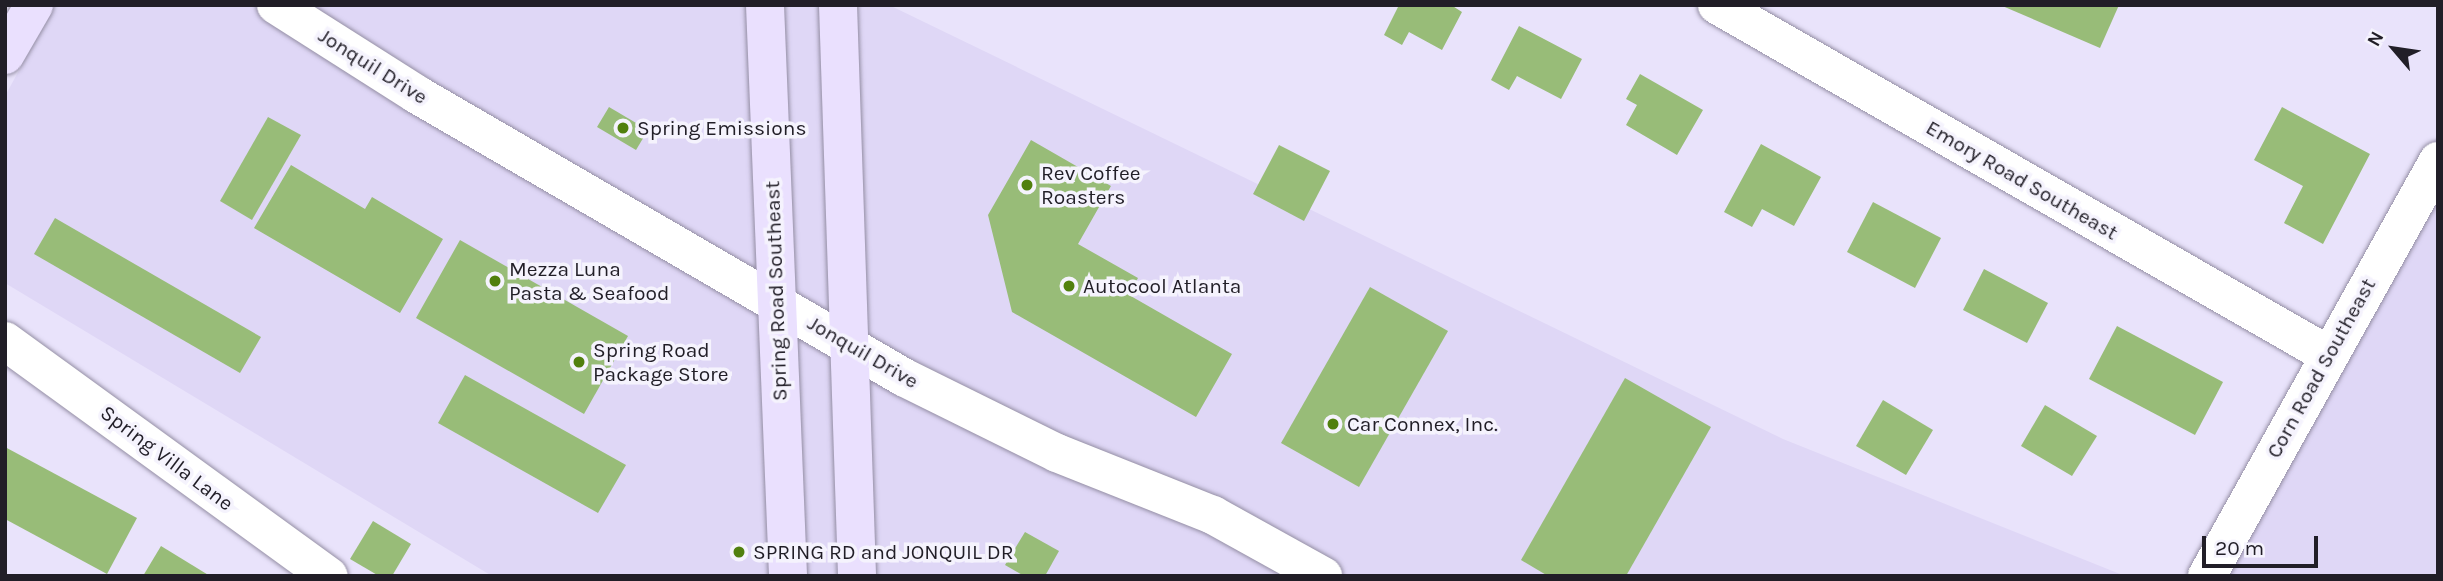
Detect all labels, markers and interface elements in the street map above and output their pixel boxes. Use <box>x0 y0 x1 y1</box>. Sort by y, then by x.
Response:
north arrow <box>2359 14 2429 84</box>
street label: Jonquil Drive <box>314 23 432 109</box>
text: N <box>2363 28 2389 50</box>
place label: Spring Emissions <box>637 115 807 141</box>
street label: Emory Road Southeast <box>1922 115 2122 245</box>
marker: Spring Emissions <box>615 120 631 136</box>
place label: Rev Coffee Roasters <box>1041 160 1140 210</box>
marker: Rev Coffee Roasters <box>1019 177 1035 193</box>
street label: Spring Road Southeast <box>760 180 792 402</box>
place label: Mezza Luna Pasta & Seafood <box>509 256 669 306</box>
marker: Mezza Luna Pasta & Seafood <box>487 273 503 289</box>
place label: Autocool Atlanta <box>1083 273 1241 299</box>
street label: Corn Road Southeast <box>2261 274 2381 462</box>
marker: Autocool Atlanta <box>1061 278 1077 294</box>
street label: Jonquil Drive <box>803 310 923 394</box>
place label: Spring Road Package Store <box>593 337 728 387</box>
marker: Spring Road Package Store <box>571 354 587 370</box>
street label: Spring Villa Lane <box>96 400 238 516</box>
place label: Car Connex, Inc. <box>1347 411 1498 437</box>
marker: Car Connex, Inc. <box>1325 416 1341 432</box>
scale bar <box>2205 522 2320 566</box>
text: 20 m <box>2215 536 2264 560</box>
place label: SPRING RD and JONQUIL DR <box>753 539 1014 565</box>
marker: SPRING RD and JONQUIL DR <box>731 544 747 560</box>

